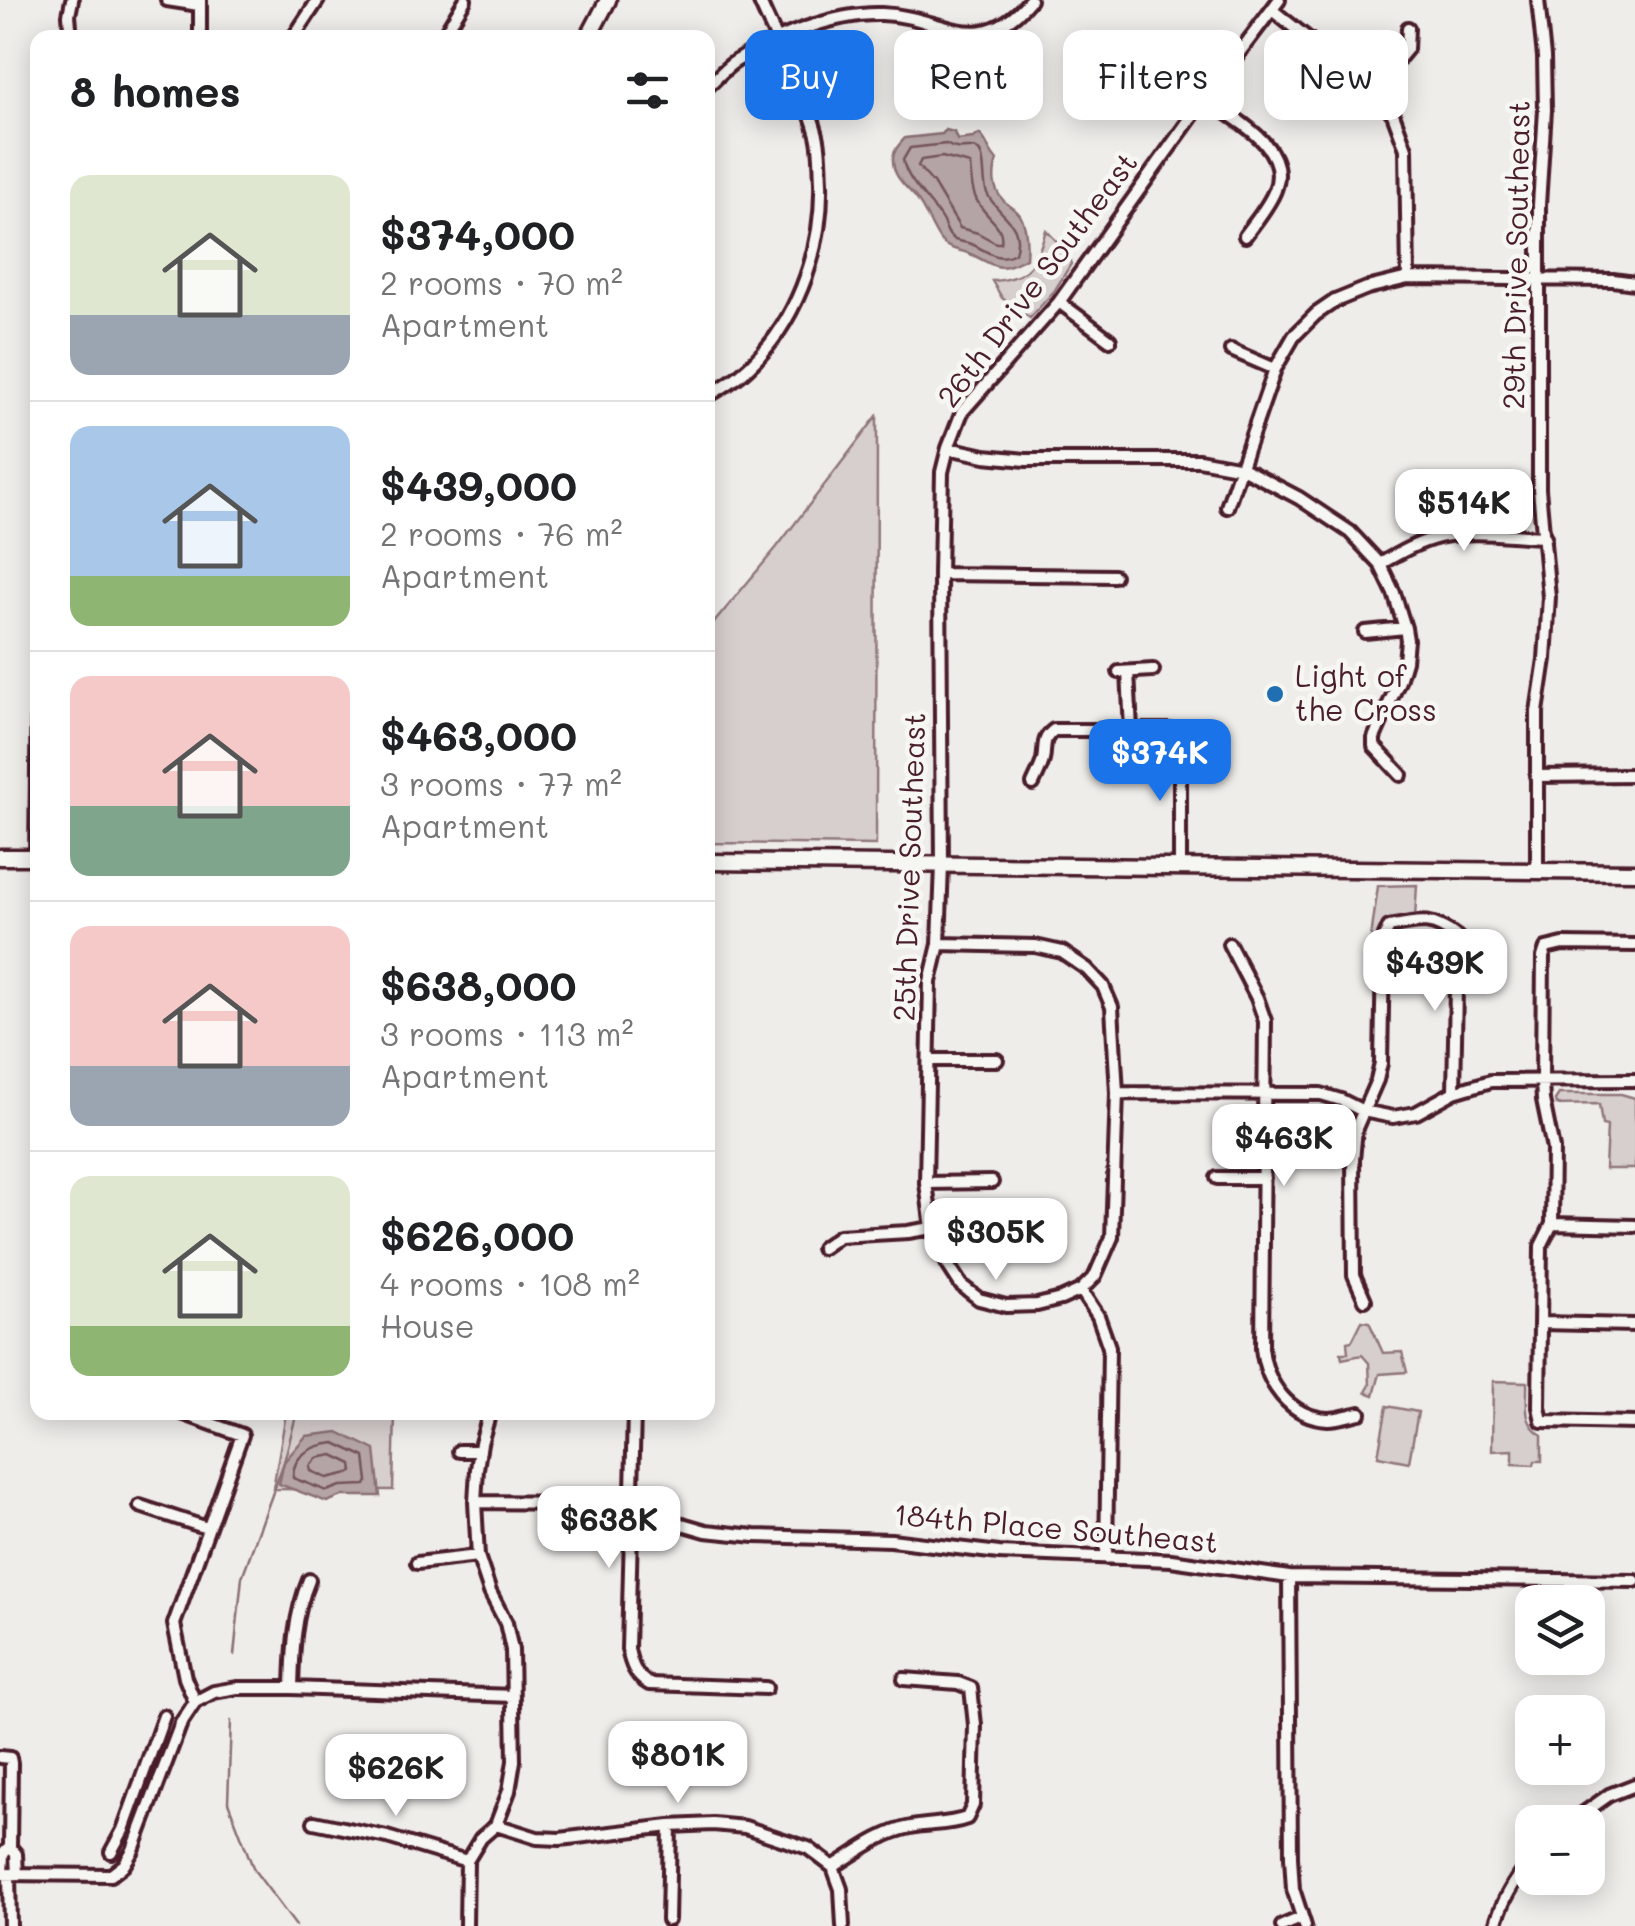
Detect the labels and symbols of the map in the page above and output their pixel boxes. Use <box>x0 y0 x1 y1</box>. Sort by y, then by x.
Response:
street label: 29th Drive Southeast <box>1492 100 1538 410</box>
street label: 26th Drive Southeast <box>927 143 1146 415</box>
pin: $514K <box>1394 469 1534 554</box>
place label: Light of the Cross <box>1295 655 1437 729</box>
marker: Light of the Cross <box>1264 683 1286 705</box>
street label: 25th Drive Southeast <box>883 712 933 1022</box>
pin: $374K <box>1090 719 1230 804</box>
pin: $439K <box>1365 929 1505 1014</box>
pin: $463K <box>1214 1104 1354 1189</box>
pin: $305K <box>926 1198 1066 1283</box>
pin: $638K <box>539 1486 679 1571</box>
street label: 184th Place Southeast <box>892 1493 1220 1561</box>
pin: $801K <box>608 1721 748 1806</box>
pin: $626K <box>326 1734 466 1819</box>

